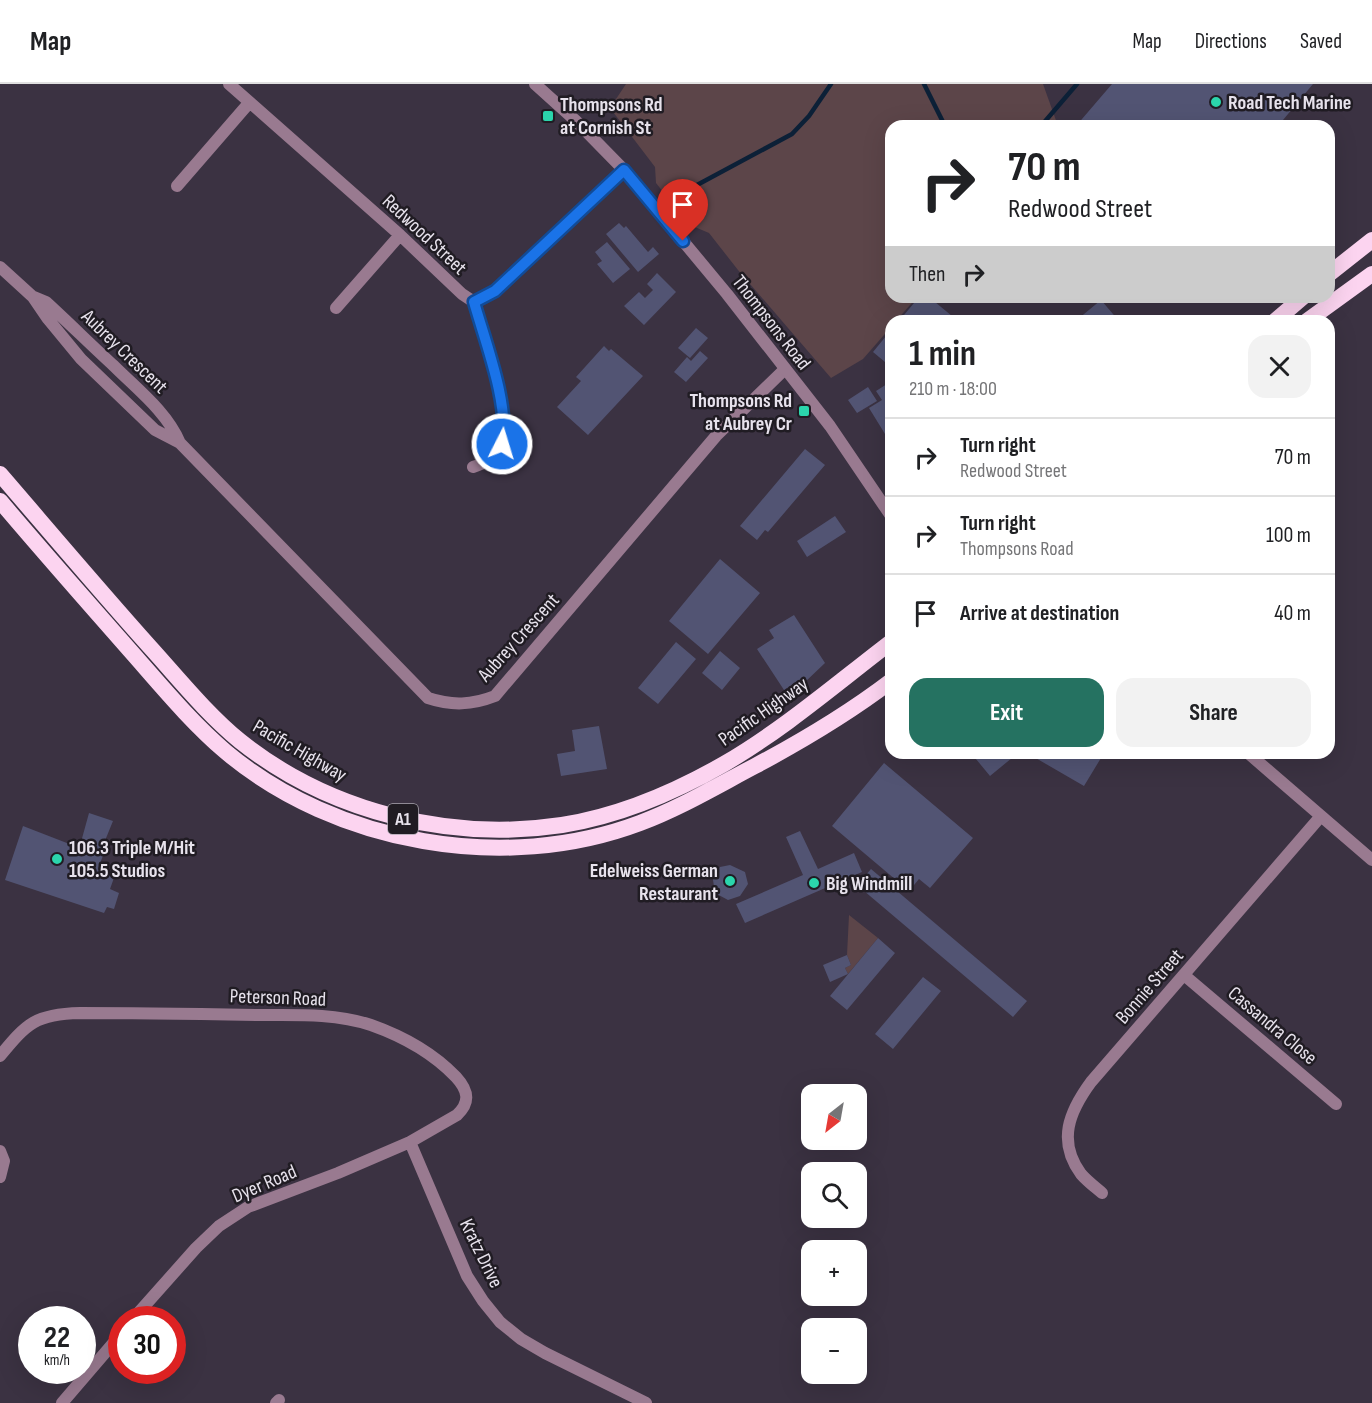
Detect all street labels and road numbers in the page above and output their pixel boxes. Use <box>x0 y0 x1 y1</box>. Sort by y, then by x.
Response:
street label: Redwood Street <box>377 190 472 280</box>
street label: Thompsons Road <box>727 270 816 375</box>
street label: Aubrey Crescent <box>76 304 172 399</box>
street label: Aubrey Crescent <box>472 589 565 687</box>
street label: Pacific Highway <box>714 672 813 752</box>
street label: Pacific Highway <box>248 714 351 787</box>
road number: A1 <box>388 804 418 834</box>
street label: Bonnie Street <box>1111 944 1189 1029</box>
street label: Cassandra Close <box>1223 982 1322 1070</box>
street label: Peterson Road <box>229 984 327 1012</box>
street label: Dyer Road <box>229 1160 300 1208</box>
street label: Kratz Drive <box>454 1215 508 1292</box>

